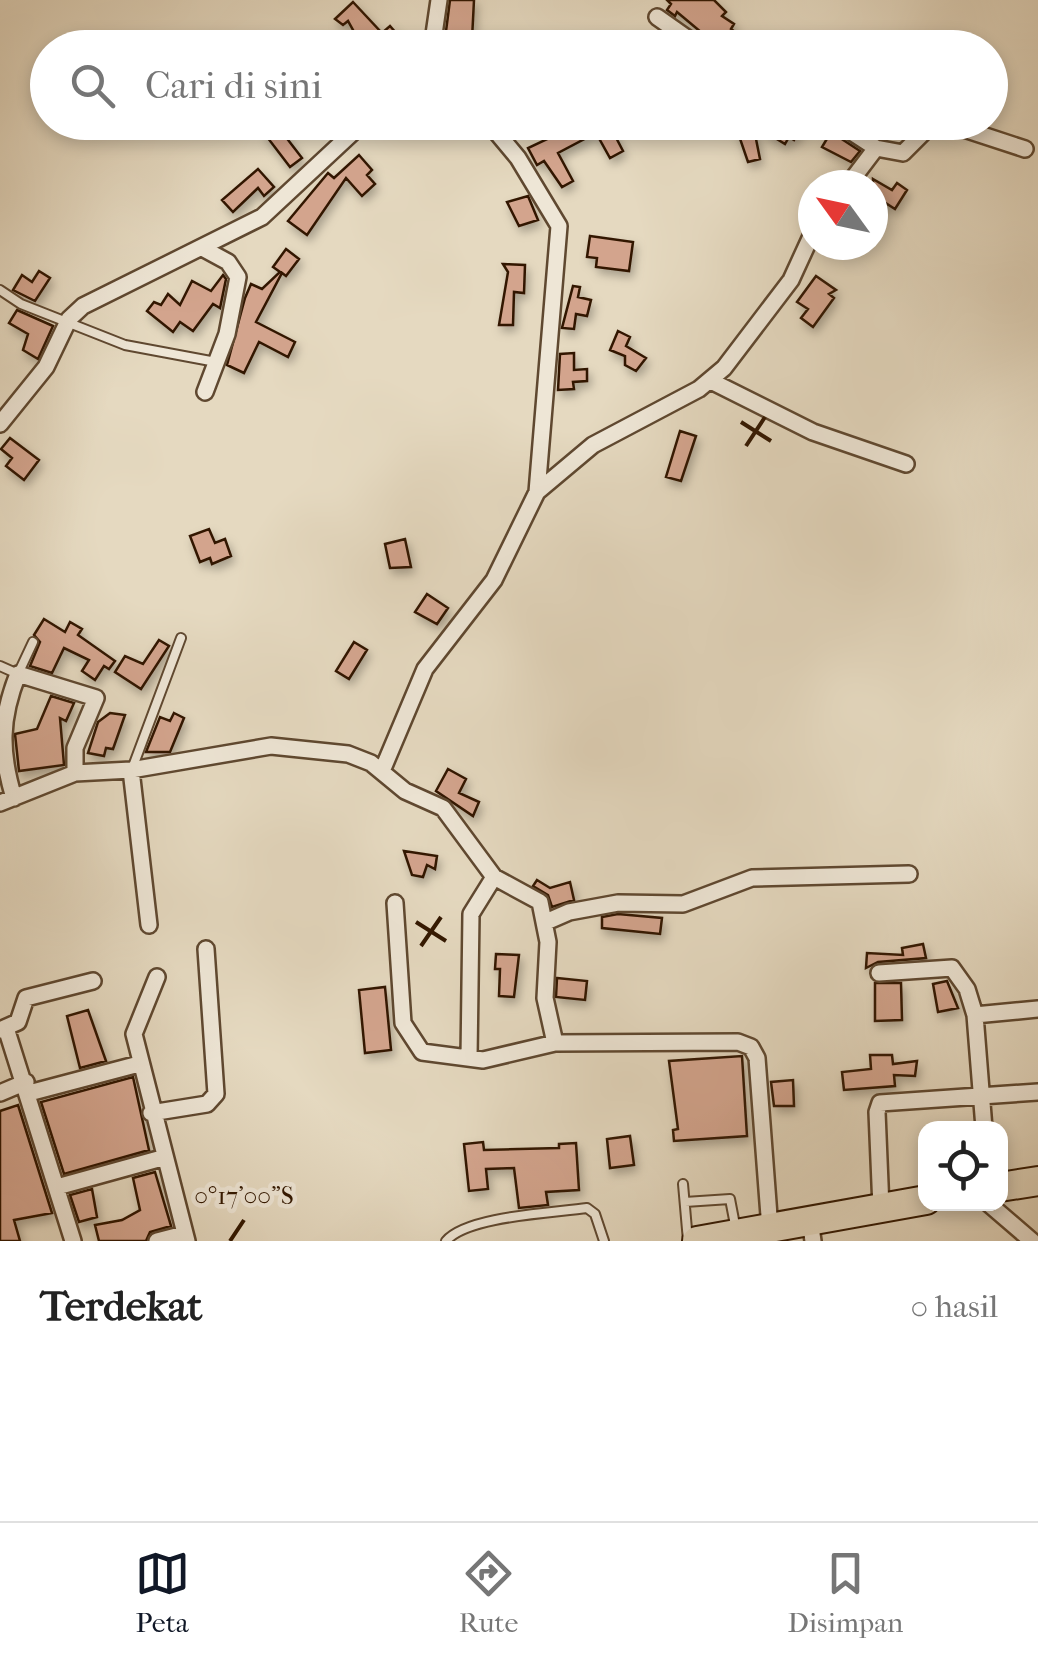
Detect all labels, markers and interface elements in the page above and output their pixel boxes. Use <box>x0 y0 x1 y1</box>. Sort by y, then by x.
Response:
search box <box>30 30 1008 140</box>
icon: search <box>65 58 120 113</box>
text: Cari di sini <box>145 63 322 108</box>
north arrow <box>798 170 888 260</box>
map controls <box>918 1121 1008 1211</box>
button: locate <box>918 1121 1008 1211</box>
text: 0°17'00"S <box>194 1181 294 1210</box>
text: Terdekat <box>40 1282 202 1331</box>
text: 0 hasil <box>911 1288 998 1325</box>
tab: Peta <box>135 1546 190 1639</box>
tab: Rute <box>459 1546 518 1639</box>
tab: Disimpan <box>787 1546 903 1639</box>

